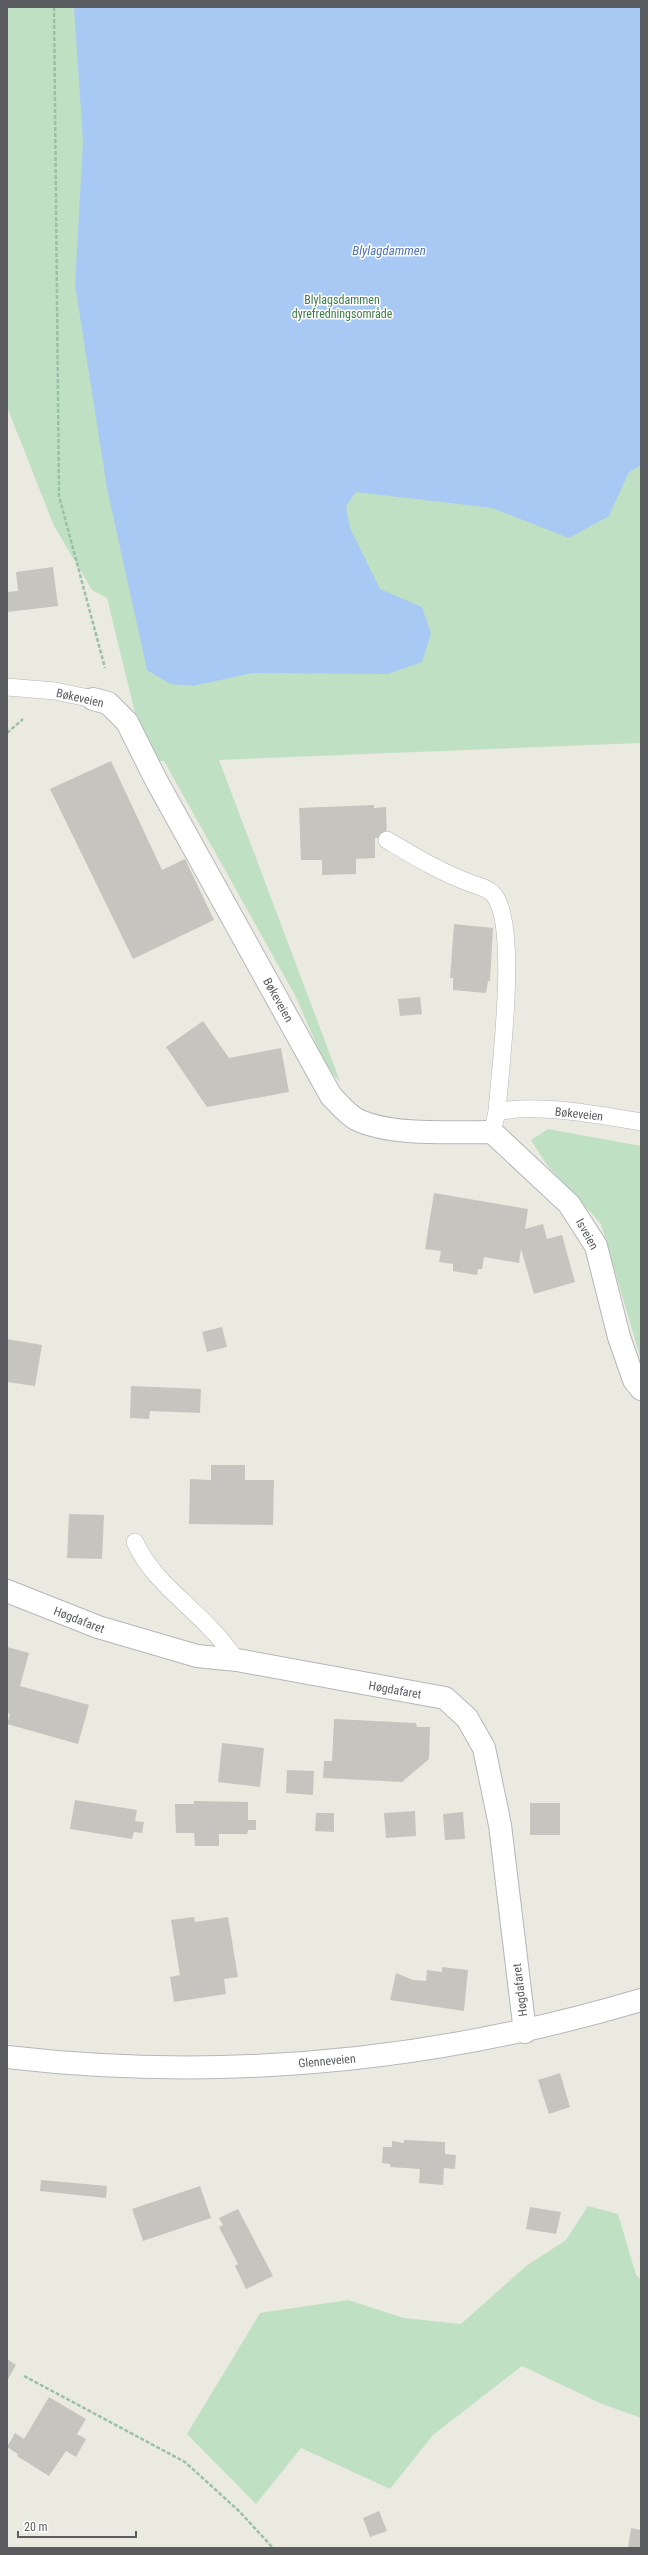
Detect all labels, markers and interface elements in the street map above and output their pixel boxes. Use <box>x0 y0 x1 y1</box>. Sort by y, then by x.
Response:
water label: Blylagdammen <box>352 243 426 258</box>
park label: Blylagsdammen dyrefredningsområde <box>292 293 393 321</box>
street label: Bøkeveien <box>55 686 105 710</box>
street label: Bøkeveien <box>260 976 296 1025</box>
street label: Bøkeveien <box>554 1105 604 1124</box>
street label: Isveien <box>573 1216 601 1252</box>
street label: Høgdafaret <box>52 1604 107 1636</box>
street label: Høgdafaret <box>368 1678 423 1702</box>
street label: Høgdafaret <box>510 1962 530 2017</box>
street label: Glenneveien <box>298 2052 356 2070</box>
scale bar <box>18 2513 136 2539</box>
text: 20 m <box>24 2520 48 2534</box>

